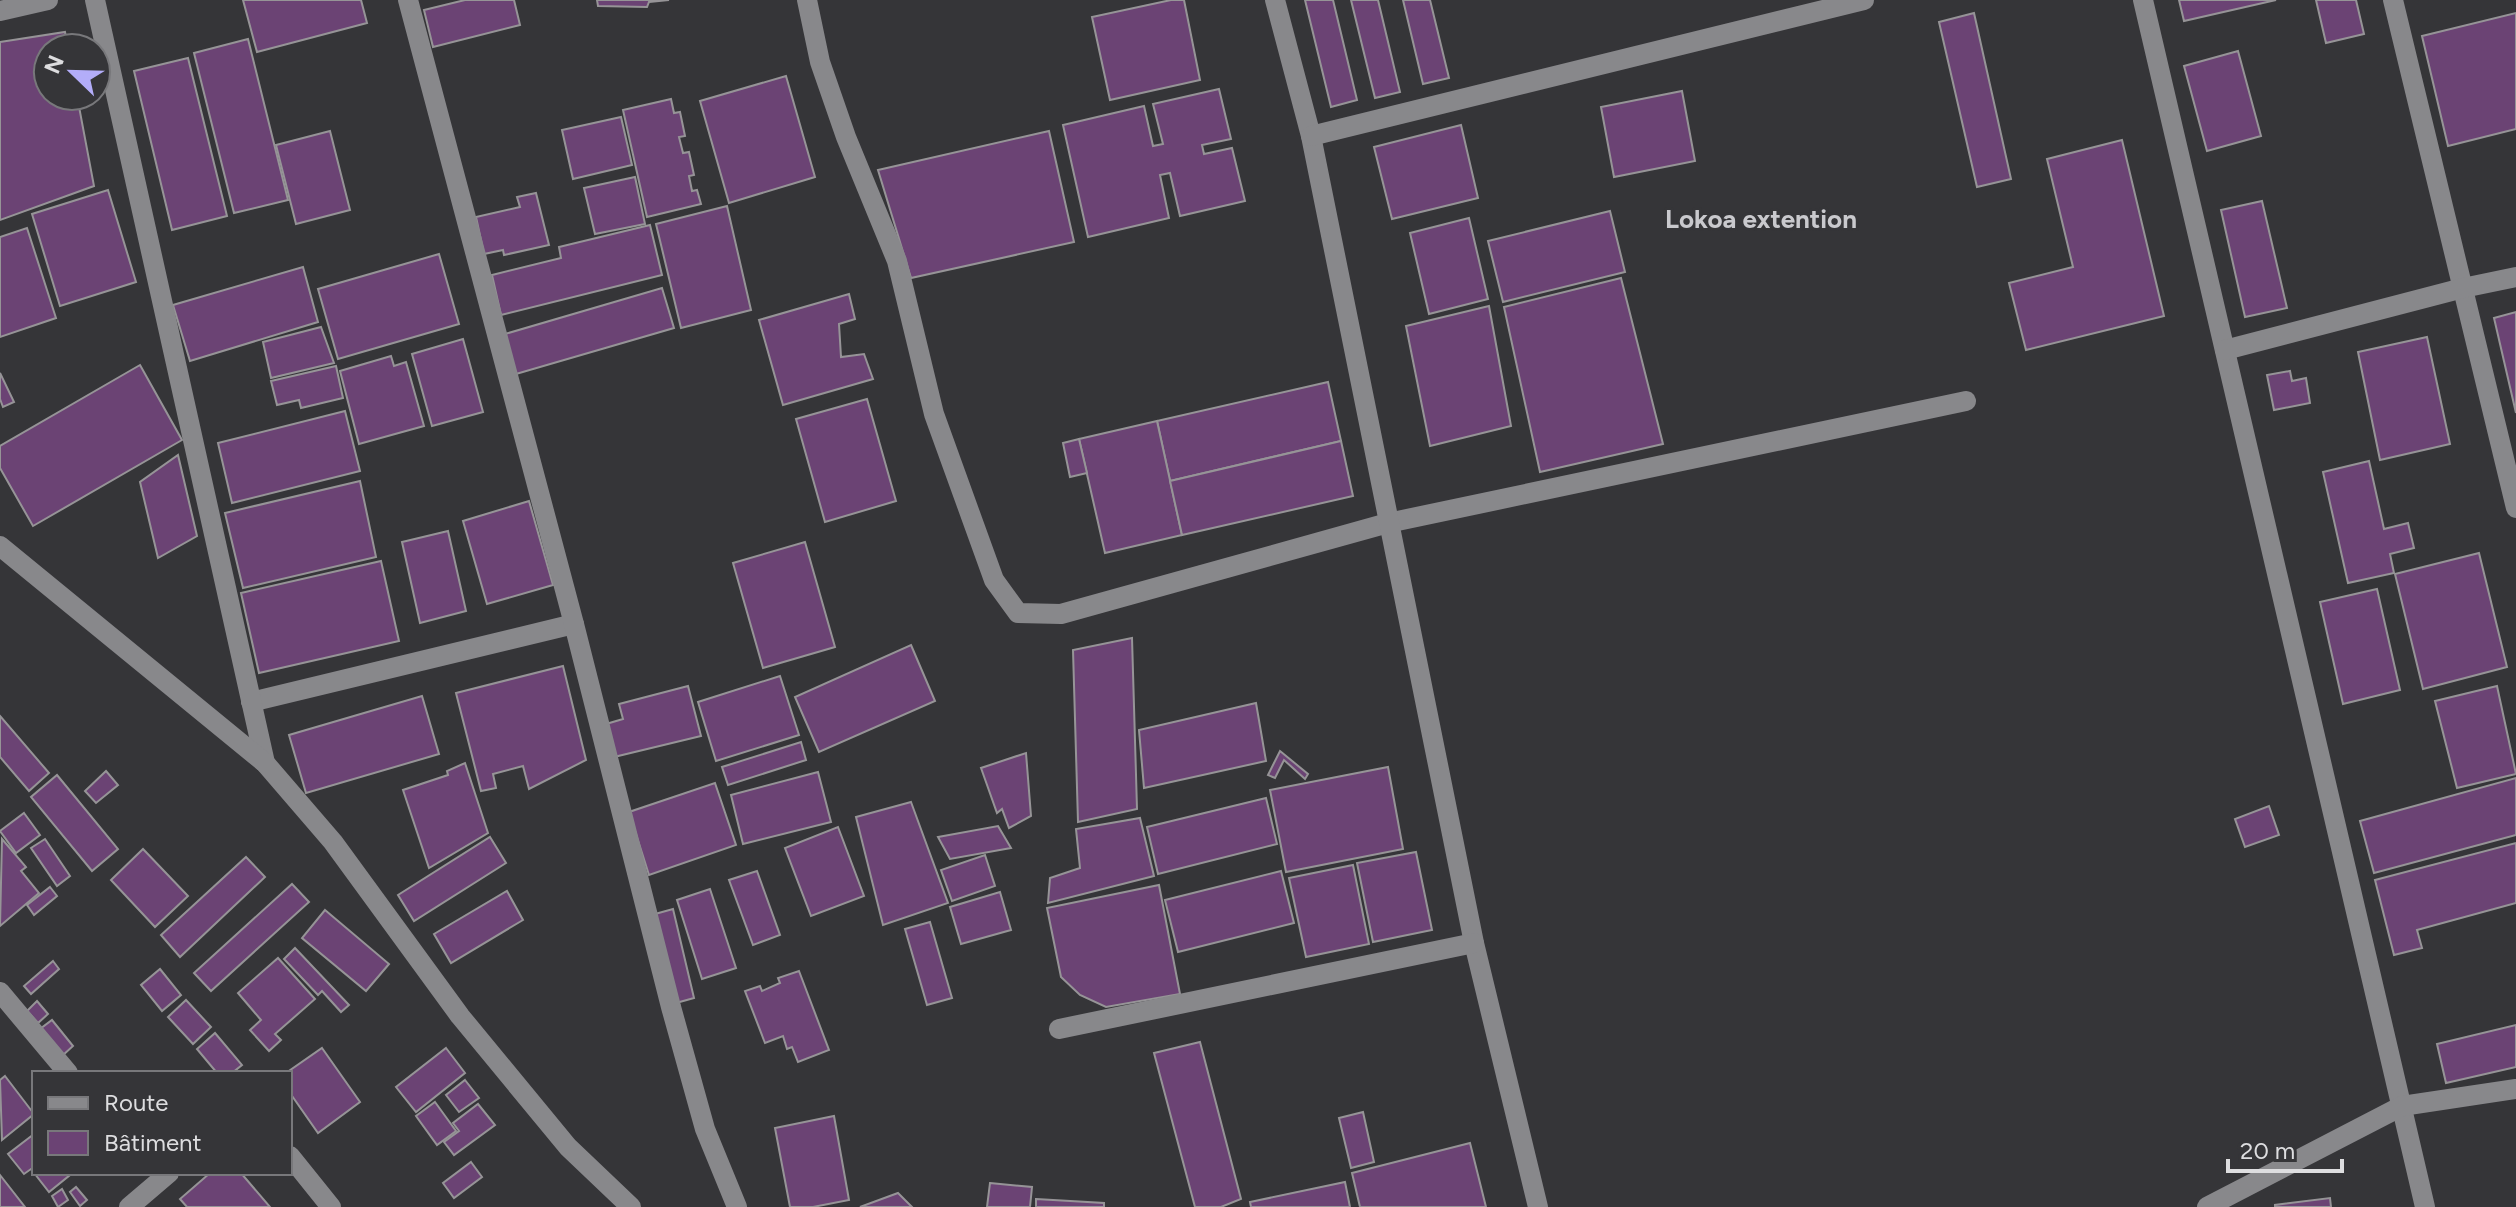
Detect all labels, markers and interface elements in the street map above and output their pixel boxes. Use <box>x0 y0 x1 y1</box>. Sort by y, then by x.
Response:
north arrow <box>32 32 112 112</box>
text: N <box>38 51 70 77</box>
district label: Lokoa extention <box>1665 203 1857 235</box>
legend <box>32 1071 292 1175</box>
text: Route <box>104 1088 168 1117</box>
scale bar <box>2228 1123 2342 1173</box>
text: Bâtiment <box>104 1128 202 1157</box>
text: 20 m <box>2240 1136 2295 1165</box>

